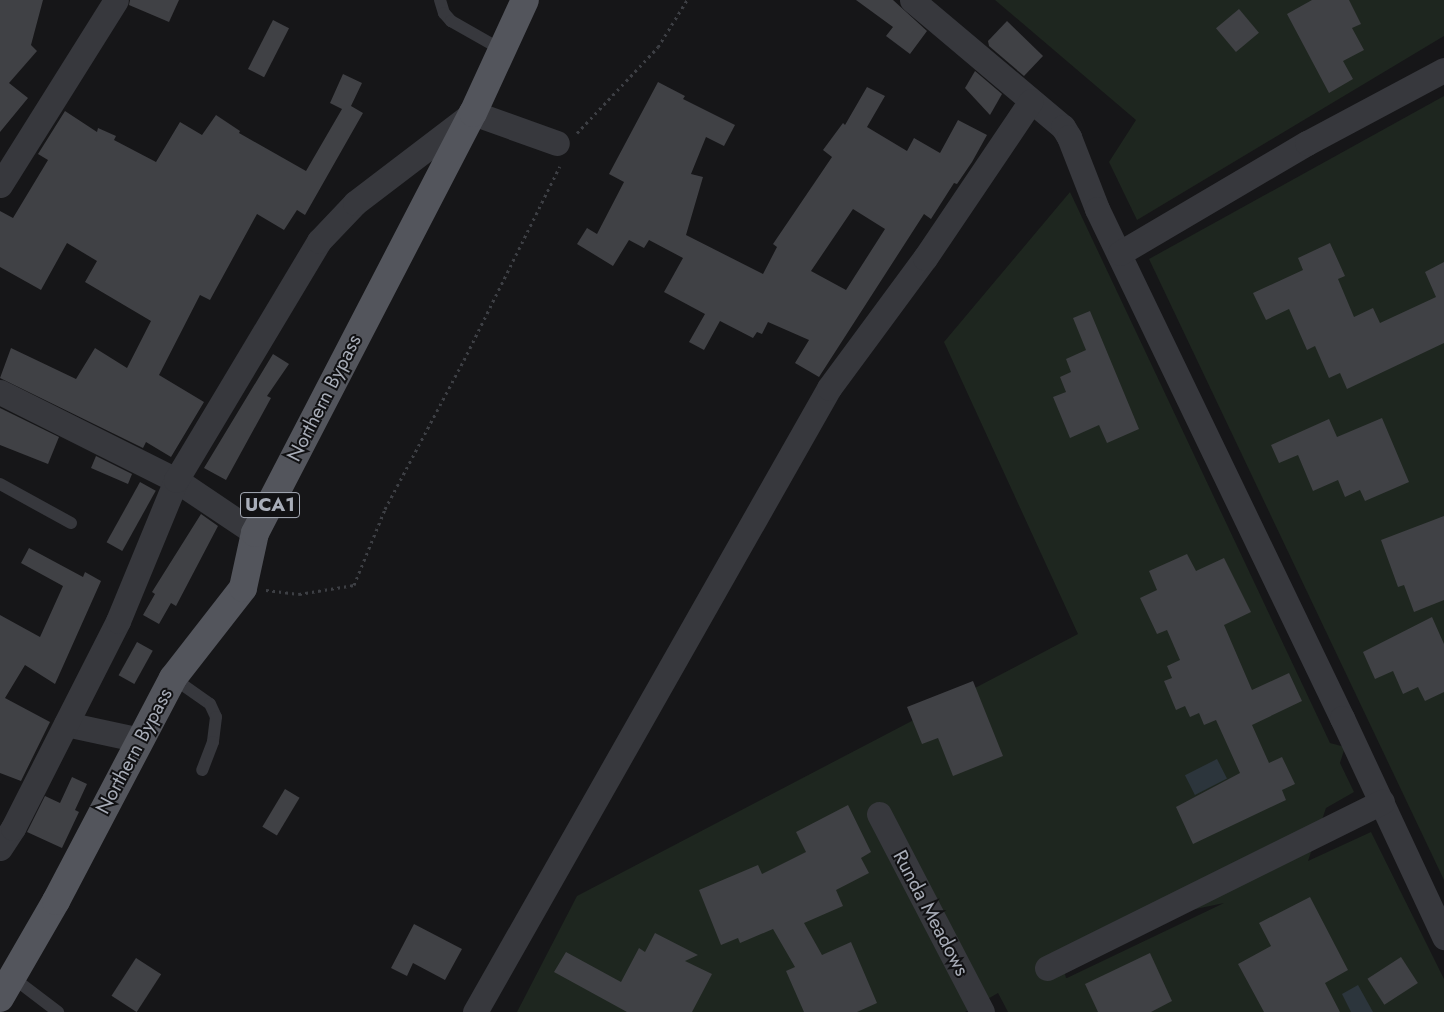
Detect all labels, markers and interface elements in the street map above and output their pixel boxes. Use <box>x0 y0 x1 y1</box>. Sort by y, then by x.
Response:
street label: Northern Bypass <box>282 330 366 466</box>
road number: UCA1 <box>240 488 300 522</box>
street label: Northern Bypass <box>91 684 177 818</box>
street label: Runda Meadows <box>888 846 974 980</box>

